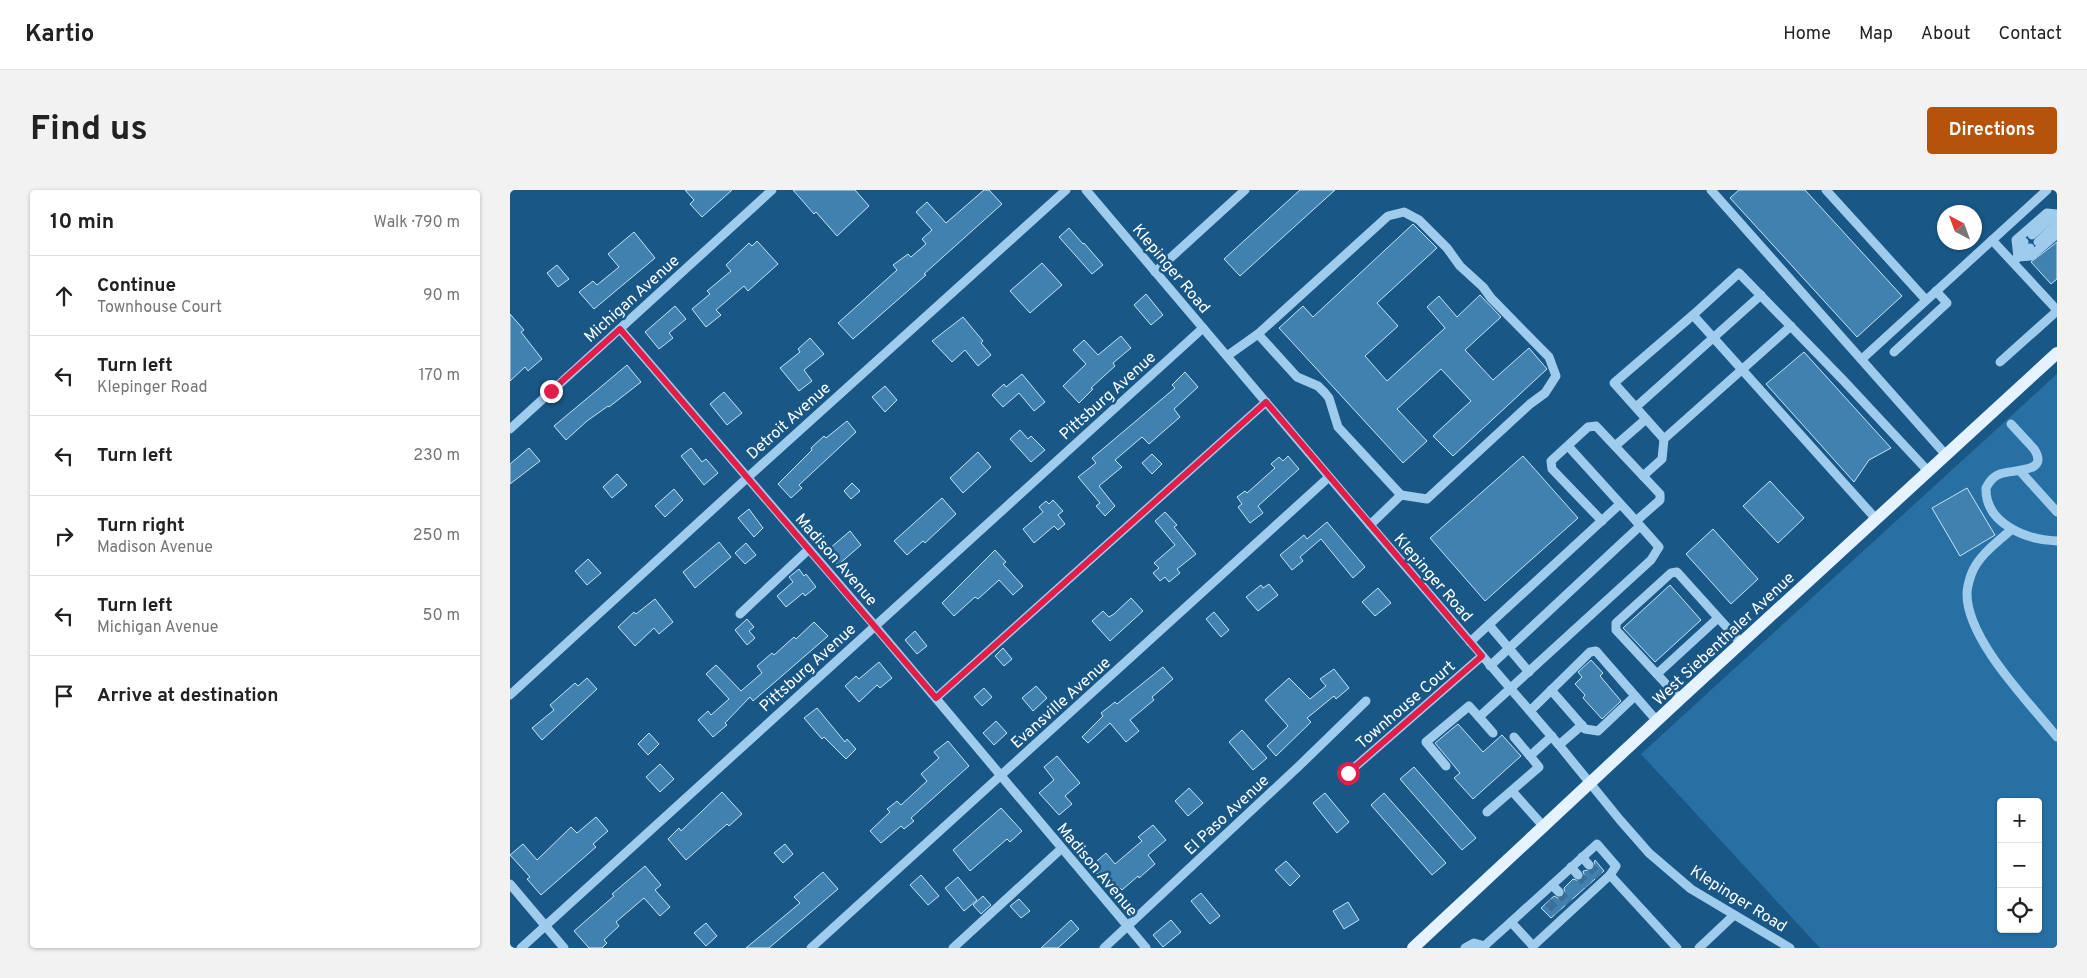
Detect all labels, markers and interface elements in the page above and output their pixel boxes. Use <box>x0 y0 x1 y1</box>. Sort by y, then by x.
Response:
text: Kartio <box>25 20 94 50</box>
text: Home <box>1783 23 1831 46</box>
text: Map <box>1859 23 1893 46</box>
text: About <box>1921 23 1970 46</box>
text: Contact <box>1998 23 2062 46</box>
button: Directions <box>1927 107 2057 154</box>
text: Find us <box>30 108 148 152</box>
north arrow <box>1937 205 1982 250</box>
text: 10 min <box>50 209 114 236</box>
text: Walk · 790 m <box>374 213 460 233</box>
street label: Klepinger Road <box>1127 220 1214 318</box>
street label: Michigan Avenue <box>581 251 684 348</box>
text: Continue <box>97 274 176 298</box>
icon: ahead <box>50 282 78 310</box>
text: 90 m <box>423 286 460 306</box>
text: Townhouse Court <box>97 298 222 318</box>
street label: Pittsburg Avenue <box>1056 348 1161 445</box>
text: Turn left <box>97 354 173 378</box>
icon: left <box>50 362 78 390</box>
text: 170 m <box>419 366 460 386</box>
text: Klepinger Road <box>97 378 208 398</box>
street label: Detroit Avenue <box>743 379 835 464</box>
route end <box>540 380 563 403</box>
icon: left <box>50 442 78 470</box>
text: Turn left <box>97 444 173 468</box>
text: 230 m <box>413 446 460 466</box>
street label: Madison Avenue <box>790 510 881 611</box>
text: Turn right <box>97 514 185 538</box>
icon: right <box>50 522 78 550</box>
text: 250 m <box>413 526 460 546</box>
street label: Klepinger Road <box>1389 530 1476 627</box>
text: Madison Avenue <box>97 538 213 558</box>
street label: West Siebenthaler Avenue <box>1649 568 1799 710</box>
text: Turn left <box>97 594 173 618</box>
icon: left <box>50 602 78 630</box>
text: 50 m <box>423 606 460 626</box>
text: Michigan Avenue <box>97 618 218 638</box>
street label: Pittsburg Avenue <box>756 620 861 717</box>
street label: Evansville Avenue <box>1007 653 1115 754</box>
street label: Townhouse Court <box>1353 657 1460 754</box>
icon: arrive <box>50 682 78 710</box>
text: Arrive at destination <box>97 684 278 708</box>
route start <box>1337 762 1360 785</box>
street label: El Paso Avenue <box>1181 771 1274 860</box>
map controls <box>1997 798 2042 933</box>
button: + <box>1997 798 2042 843</box>
street label: Madison Avenue <box>1052 819 1141 921</box>
button: − <box>1997 843 2042 888</box>
street label: Klepinger Road <box>1686 862 1790 937</box>
button: locate <box>1997 888 2042 933</box>

